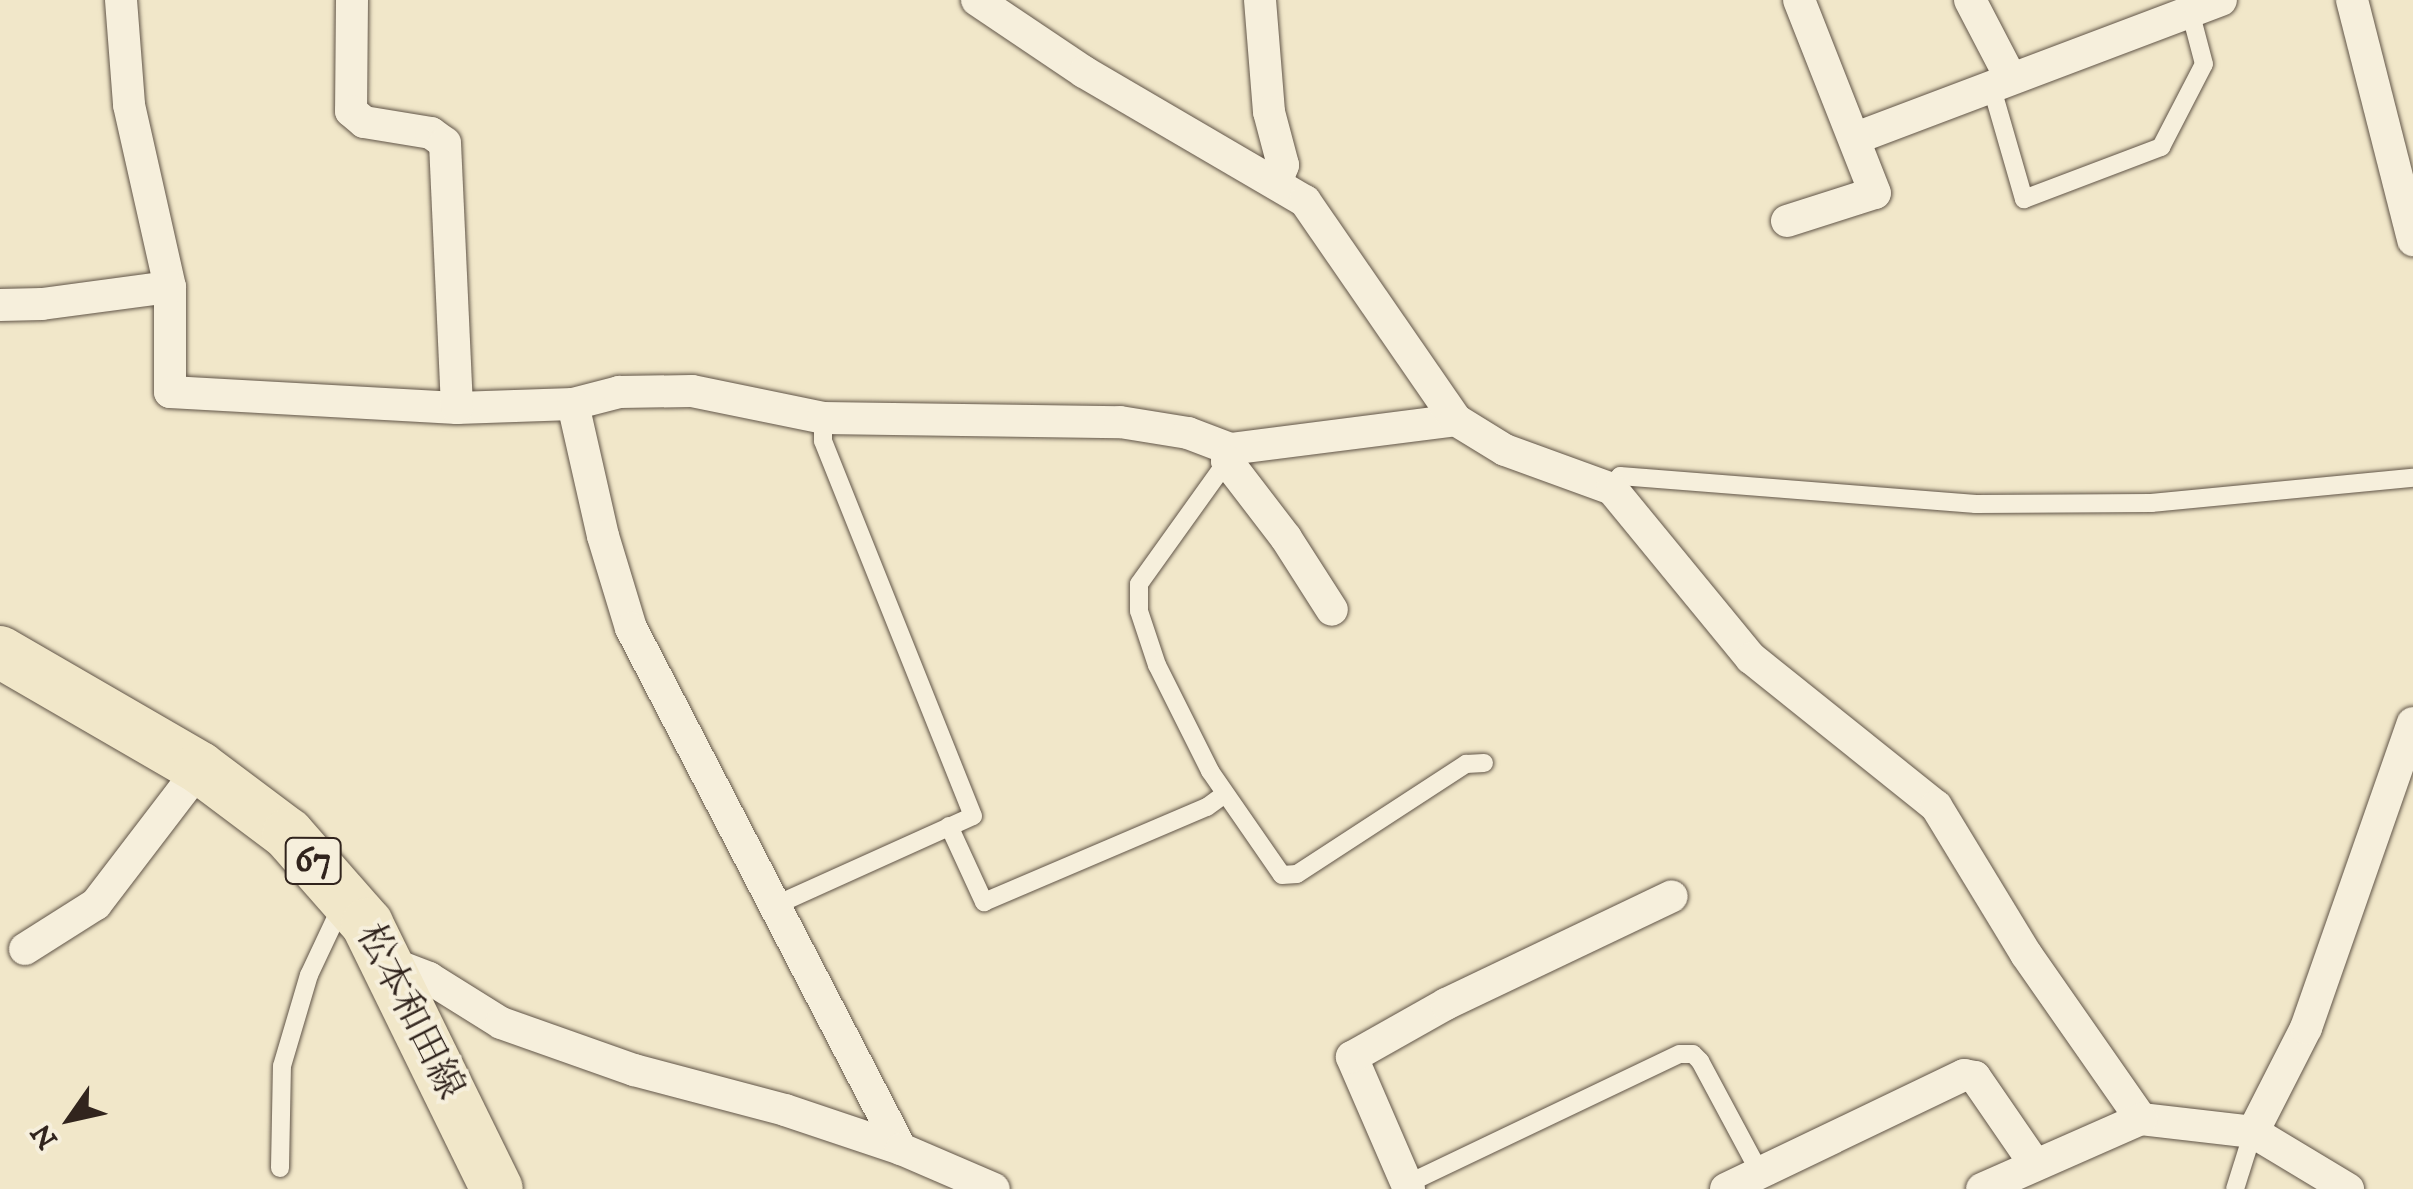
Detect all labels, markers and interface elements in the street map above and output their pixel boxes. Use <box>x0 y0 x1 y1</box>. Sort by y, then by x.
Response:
road number: 67 <box>283 831 343 891</box>
street label: 松本和田線 <box>346 917 472 1107</box>
north arrow <box>20 1069 120 1169</box>
text: N <box>24 1117 66 1155</box>

